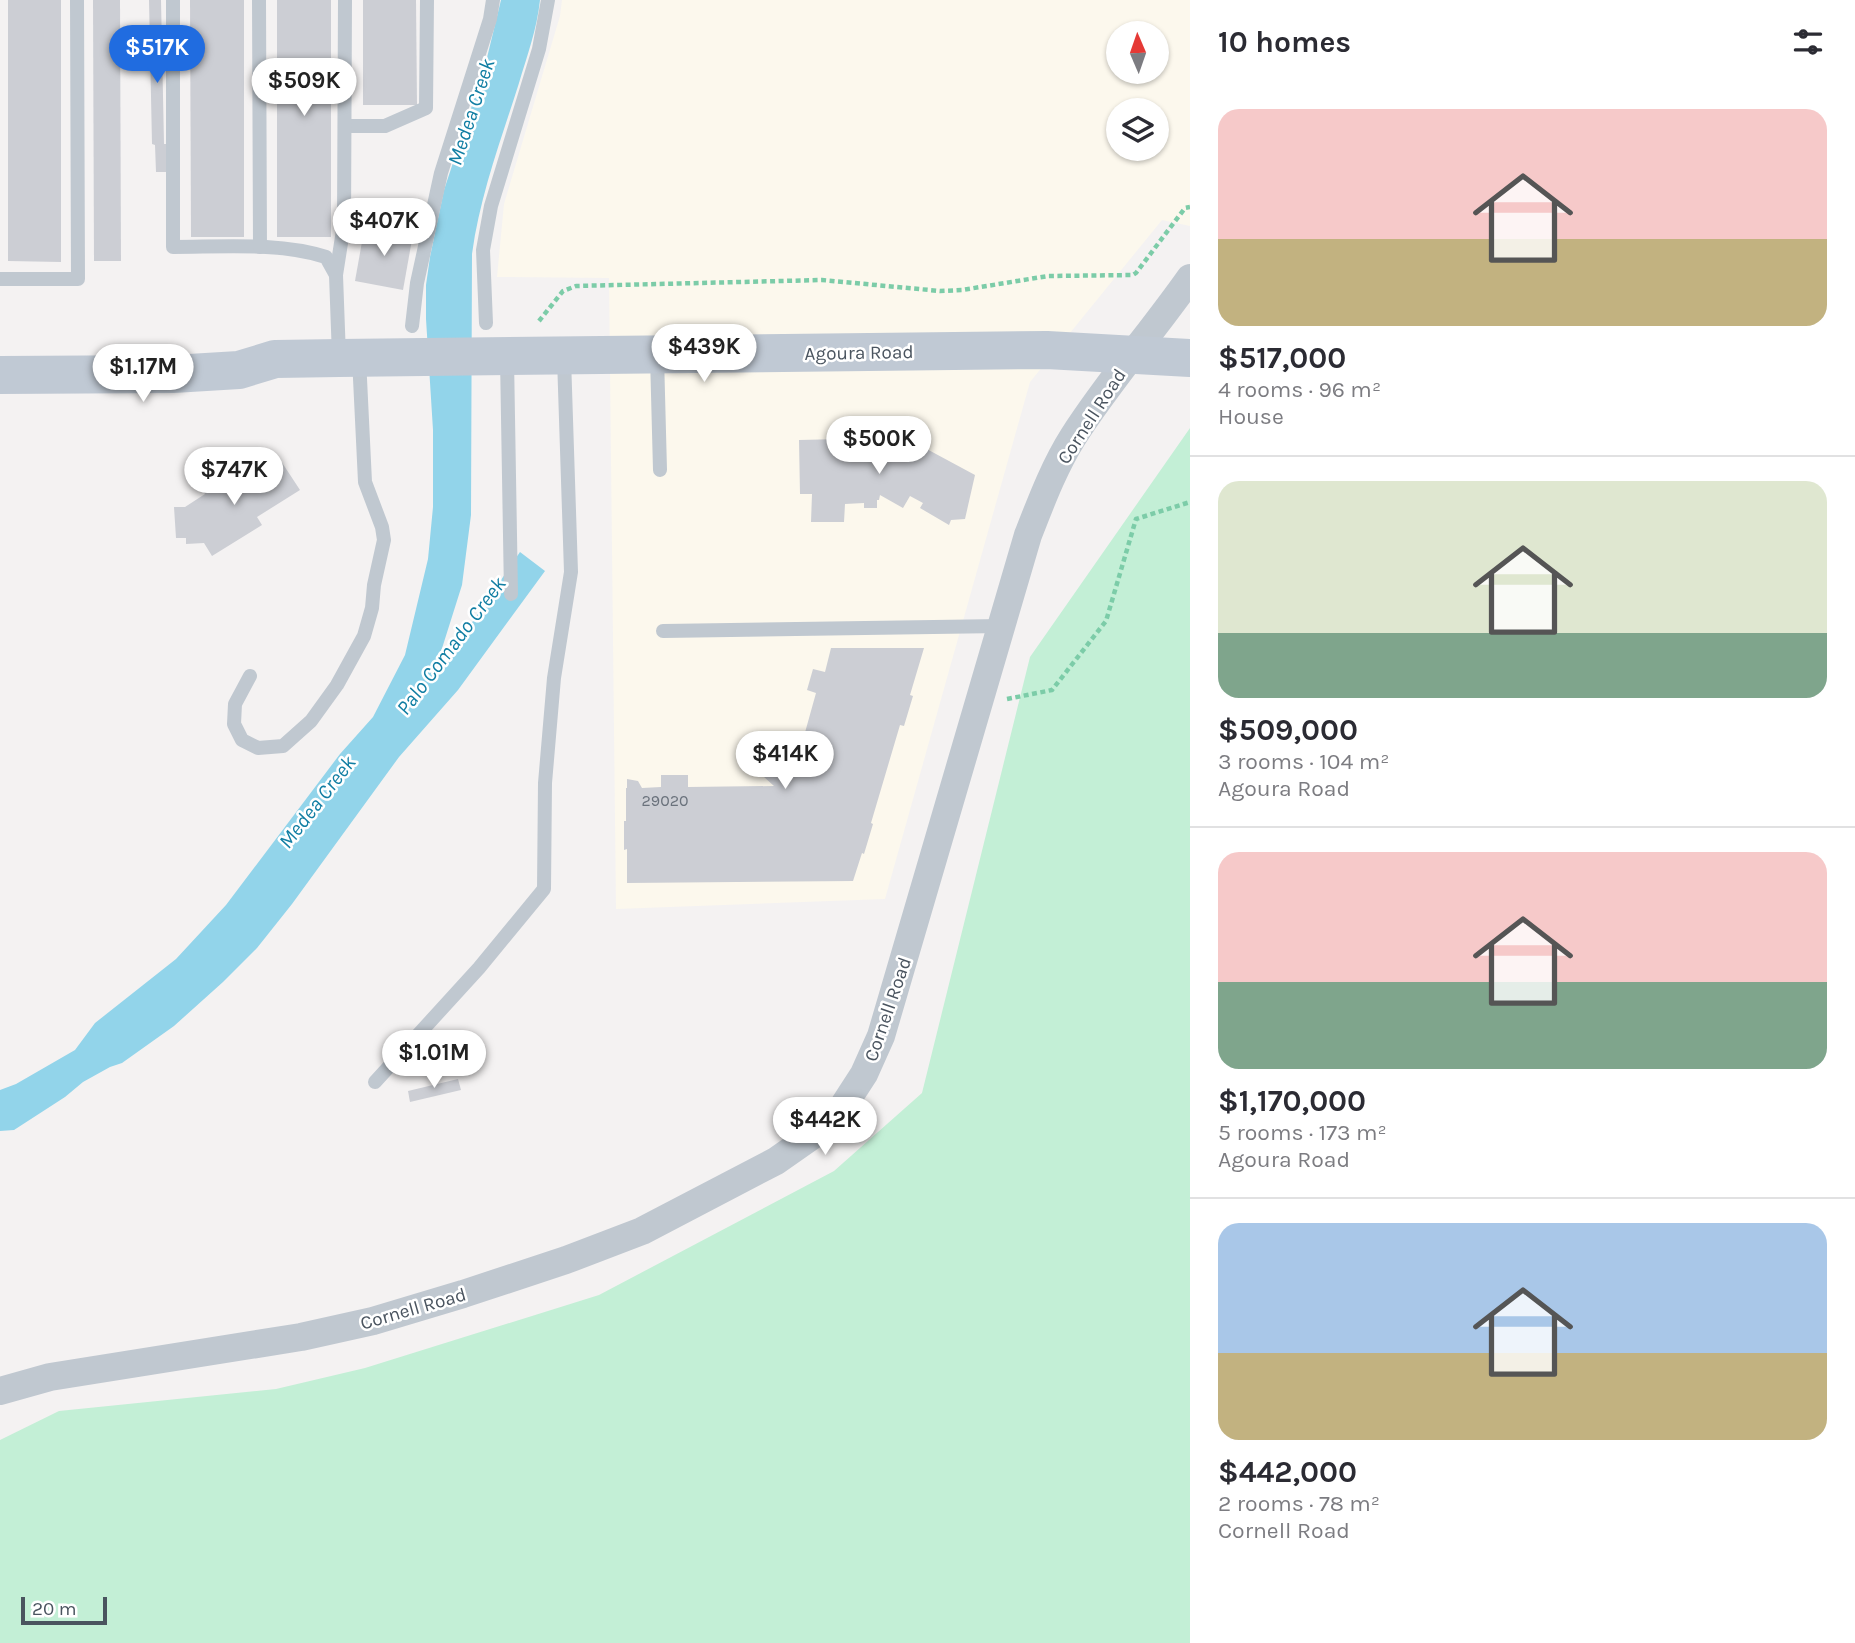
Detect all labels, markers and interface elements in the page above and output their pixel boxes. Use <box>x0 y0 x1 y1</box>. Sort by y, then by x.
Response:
north arrow <box>1106 21 1169 84</box>
map controls <box>1106 21 1169 161</box>
icon: filters <box>1789 23 1827 61</box>
text: 10 homes <box>1218 24 1351 60</box>
pin: $517K <box>108 25 206 85</box>
text: $517K <box>125 34 189 61</box>
water label: Medea Creek <box>442 55 500 168</box>
pin: $509K <box>255 58 353 118</box>
text: $509K <box>268 67 340 94</box>
button: layers <box>1106 98 1169 161</box>
icon: home <box>1460 155 1586 281</box>
pin: $407K <box>335 198 433 258</box>
text: $407K <box>349 207 419 234</box>
pin: $439K <box>655 324 753 384</box>
text: $439K <box>668 333 740 360</box>
text: $517,000 <box>1218 340 1346 376</box>
street label: Agoura Road <box>804 341 914 365</box>
pin: $1.17M <box>86 344 200 404</box>
text: $1.17M <box>109 353 177 380</box>
street label: Cornell Road <box>1053 365 1131 468</box>
text: 4 rooms · 96 m² <box>1218 376 1381 403</box>
text: House <box>1218 403 1284 430</box>
pin: $500K <box>830 416 928 476</box>
text: $500K <box>842 425 916 452</box>
pin: $747K <box>185 448 283 507</box>
text: $747K <box>200 456 268 483</box>
icon: home <box>1460 527 1586 653</box>
water label: Palo Comado Creek <box>391 572 511 720</box>
text: $509,000 <box>1218 712 1358 748</box>
pin: $414K <box>736 732 834 791</box>
text: $414K <box>752 740 818 767</box>
text: 3 rooms · 104 m² <box>1218 748 1389 775</box>
water label: Medea Creek <box>273 751 361 853</box>
text: Agoura Road <box>1218 775 1350 802</box>
house number: 29020 <box>642 791 688 810</box>
icon: home <box>1460 898 1586 1024</box>
street label: Cornell Road <box>860 954 916 1064</box>
pin: $1.01M <box>377 1030 491 1090</box>
text: $1.01M <box>398 1039 470 1066</box>
text: $1,170,000 <box>1218 1083 1366 1119</box>
pin: $442K <box>776 1098 874 1157</box>
text: $442K <box>789 1106 861 1133</box>
text: 5 rooms · 173 m² <box>1218 1119 1387 1146</box>
text: Agoura Road <box>1218 1146 1350 1173</box>
icon: home <box>1460 1269 1586 1395</box>
street label: Cornell Road <box>358 1283 469 1335</box>
text: $442,000 <box>1218 1454 1357 1490</box>
text: 2 rooms · 78 m² <box>1218 1490 1380 1517</box>
text: Cornell Road <box>1218 1517 1350 1544</box>
scale bar <box>21 1594 107 1626</box>
text: 20 m <box>32 1598 77 1620</box>

